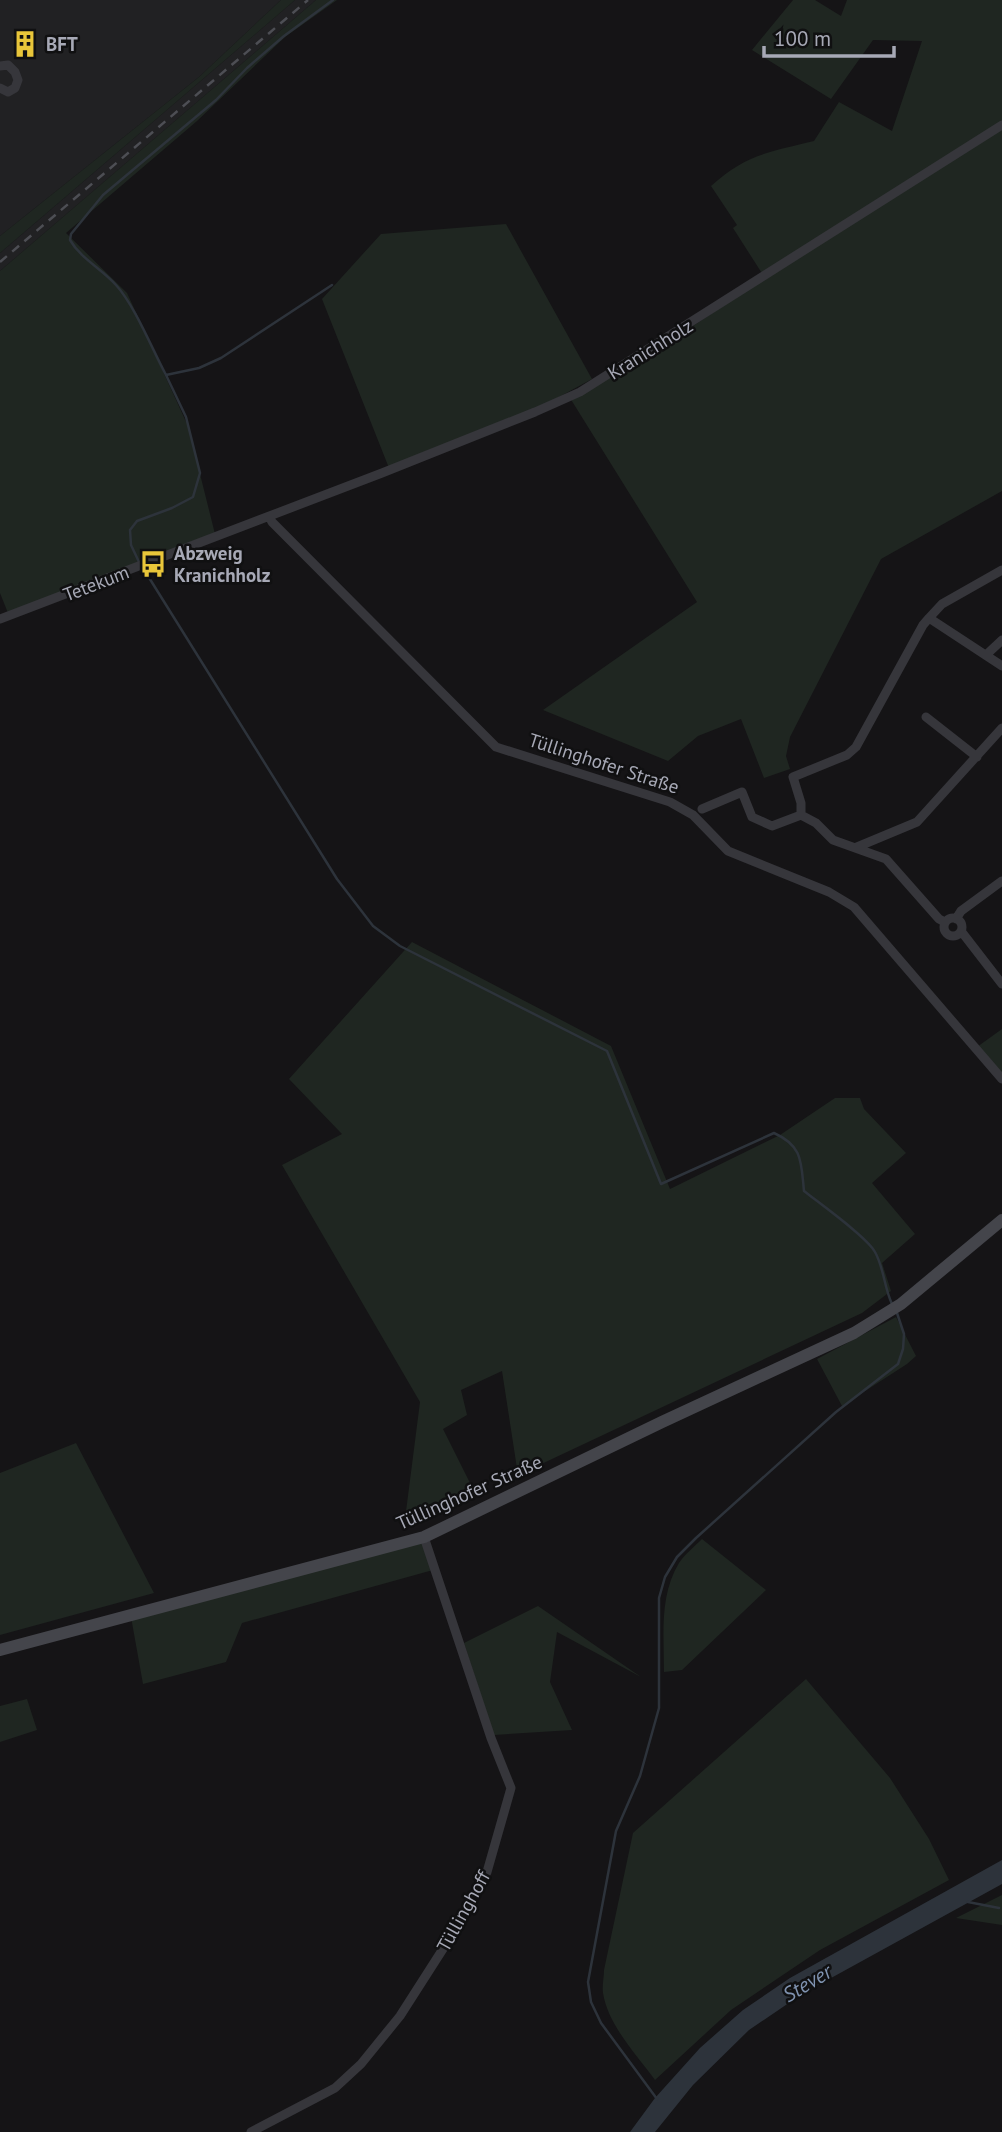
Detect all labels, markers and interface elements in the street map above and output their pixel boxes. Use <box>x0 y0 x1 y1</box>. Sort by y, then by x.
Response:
scale bar <box>764 14 894 58</box>
text: 100 m <box>774 25 831 52</box>
building icon: BFT <box>10 29 40 59</box>
place label: BFT <box>46 32 78 56</box>
street label: Kranichholz <box>603 313 697 385</box>
place label: Abzweig Kranichholz <box>174 541 271 587</box>
bus stop icon: Abzweig Kranichholz <box>138 549 168 579</box>
street label: Tetekum <box>60 560 132 606</box>
street label: Tüllinghofer Straße <box>526 727 682 799</box>
street label: Tüllinghofer Straße <box>392 1449 546 1535</box>
street label: Tüllinghoff <box>431 1866 495 1956</box>
water label: Stever <box>778 1957 838 2008</box>

